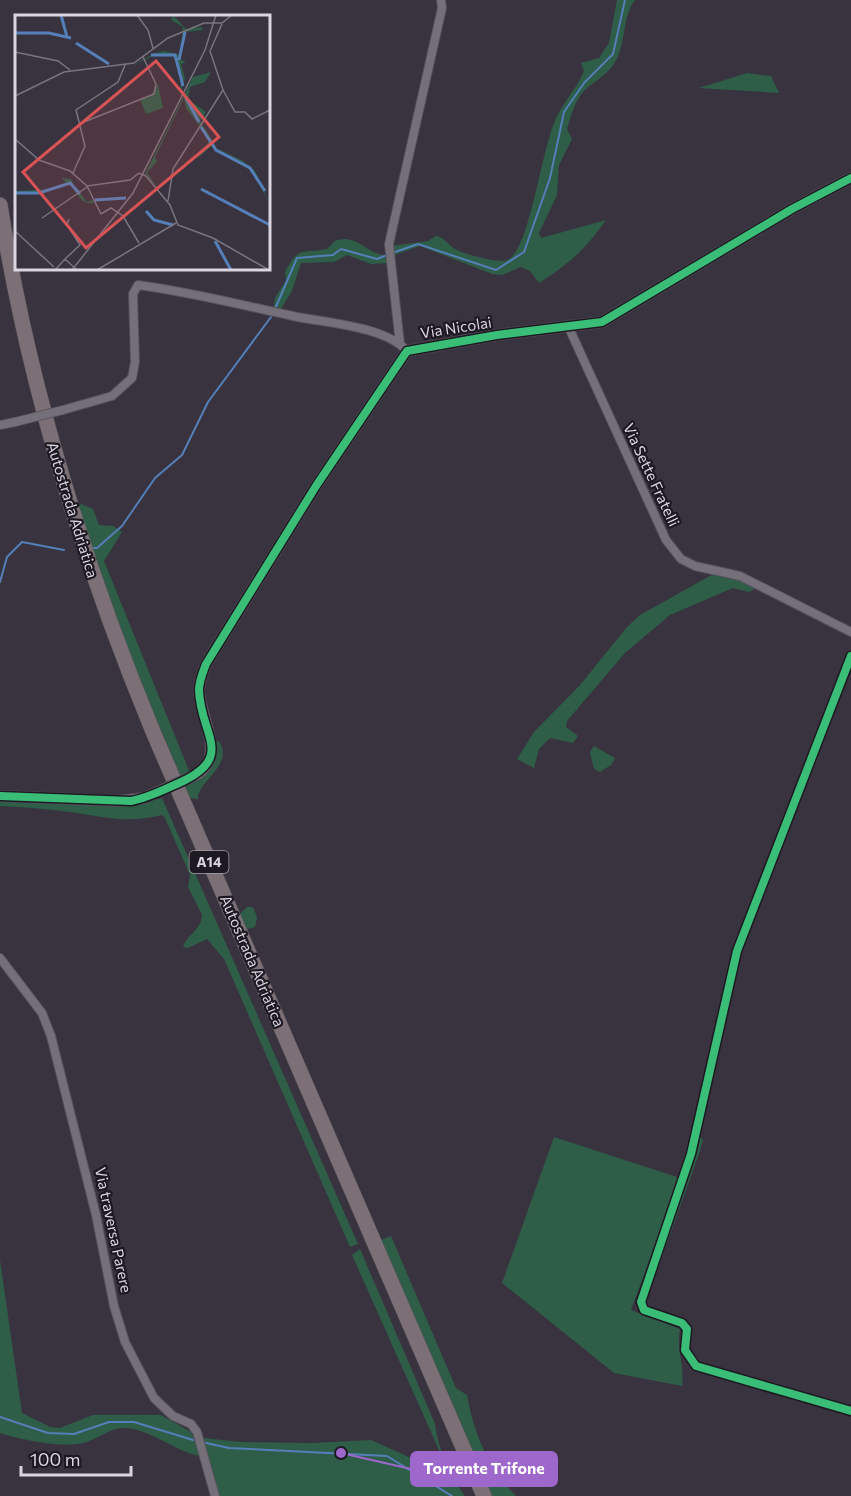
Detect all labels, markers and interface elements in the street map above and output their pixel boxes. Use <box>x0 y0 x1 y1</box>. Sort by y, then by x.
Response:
inset map <box>15 15 270 270</box>
street label: Via Nicolai <box>419 312 493 342</box>
street label: Via Sette Fratelli <box>620 420 684 529</box>
street label: Autostrada Adriatica <box>44 440 102 580</box>
road number: A14 <box>190 851 228 873</box>
street label: Autostrada Adriatica <box>217 892 289 1029</box>
street label: Via traversa Parere <box>92 1165 136 1294</box>
scale bar <box>21 1439 130 1477</box>
text: 100 m <box>30 1448 80 1470</box>
callout: Torrente Trifone <box>411 1452 557 1486</box>
text: Torrente Trifone <box>423 1458 545 1477</box>

